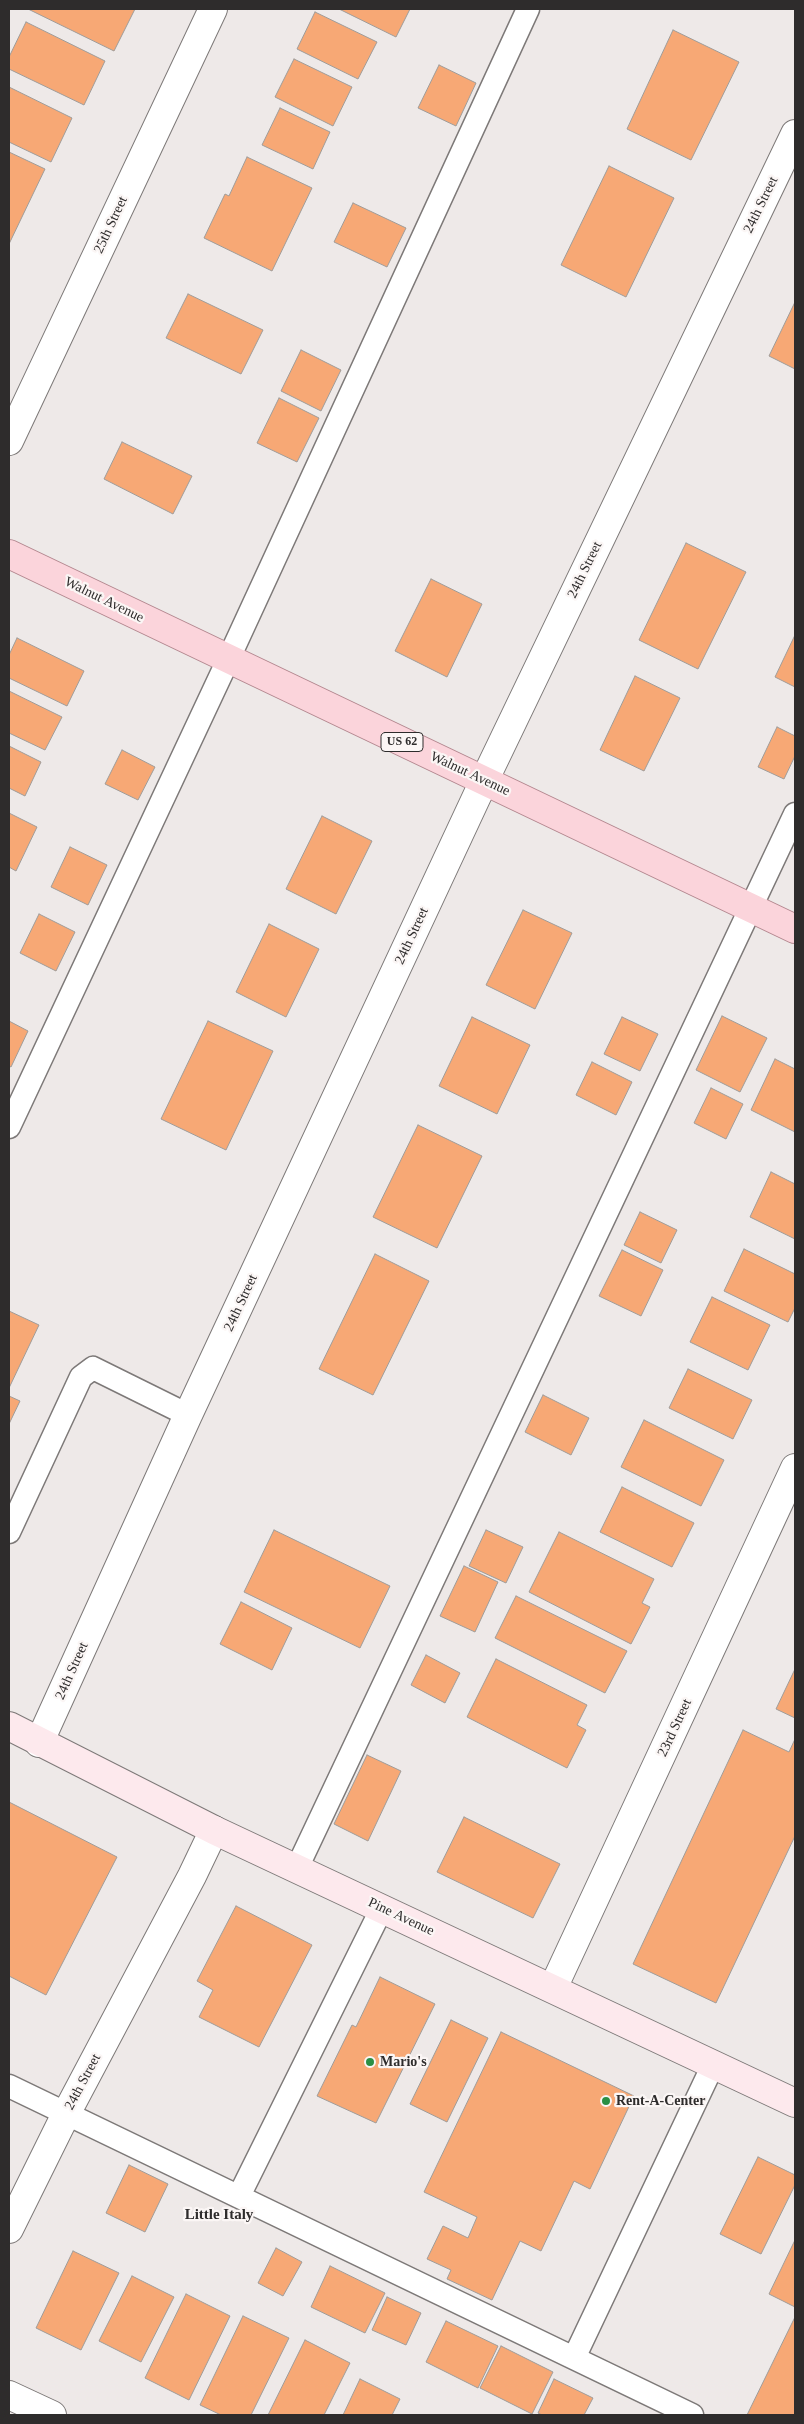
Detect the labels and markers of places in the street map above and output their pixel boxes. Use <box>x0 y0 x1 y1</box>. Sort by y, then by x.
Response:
place label: Mario's <box>380 2054 427 2070</box>
marker: Mario's <box>364 2056 376 2068</box>
place label: Rent-A-Center <box>616 2093 705 2109</box>
marker: Rent-A-Center <box>600 2095 612 2107</box>

